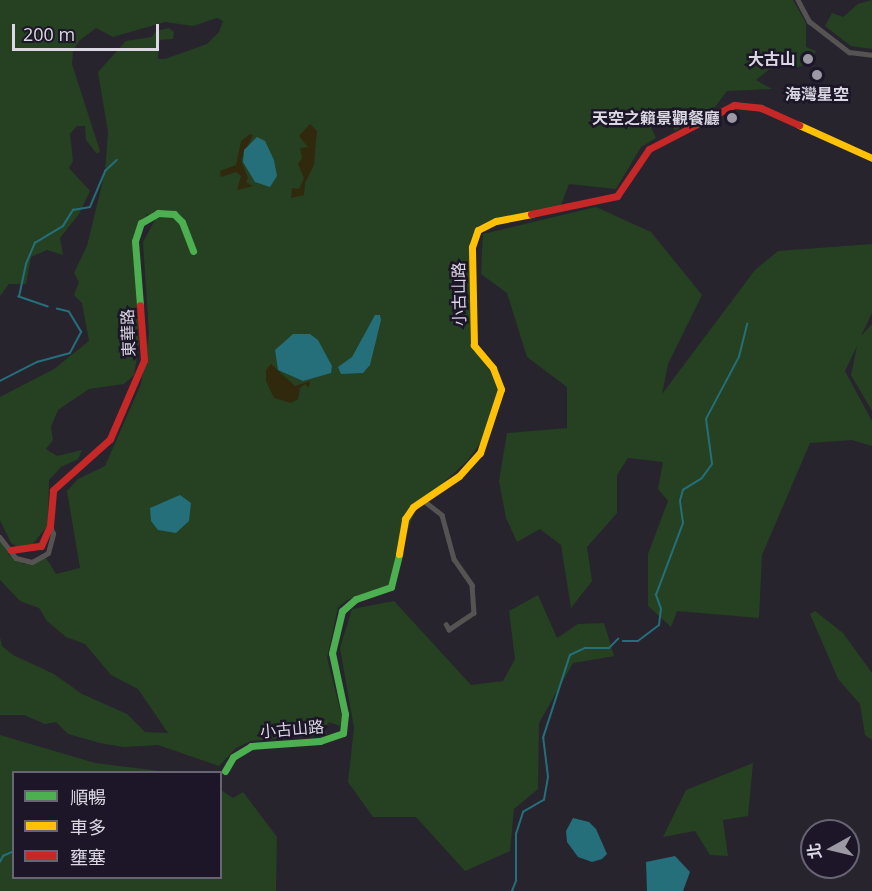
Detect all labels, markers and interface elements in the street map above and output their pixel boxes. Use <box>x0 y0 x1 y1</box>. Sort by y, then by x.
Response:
scale bar <box>15 12 162 50</box>
text: 200 m <box>23 22 75 46</box>
place label: 大古山 <box>748 49 796 69</box>
marker: 大古山 <box>801 52 815 66</box>
marker: 海灣星空 <box>810 68 824 82</box>
place label: 海灣星空 <box>785 84 849 104</box>
place label: 天空之籟景觀餐廳 <box>592 108 720 128</box>
marker: 天空之籟景觀餐廳 <box>725 111 739 125</box>
street label: 小古山路 <box>449 262 469 326</box>
street label: 東華路 <box>118 309 138 357</box>
street label: 小古山路 <box>259 717 325 741</box>
legend <box>12 771 222 879</box>
text: 順暢 <box>70 785 106 809</box>
text: 車多 <box>70 815 106 839</box>
north arrow <box>800 819 860 879</box>
text: 北 <box>802 842 826 861</box>
text: 壅塞 <box>70 845 106 869</box>

